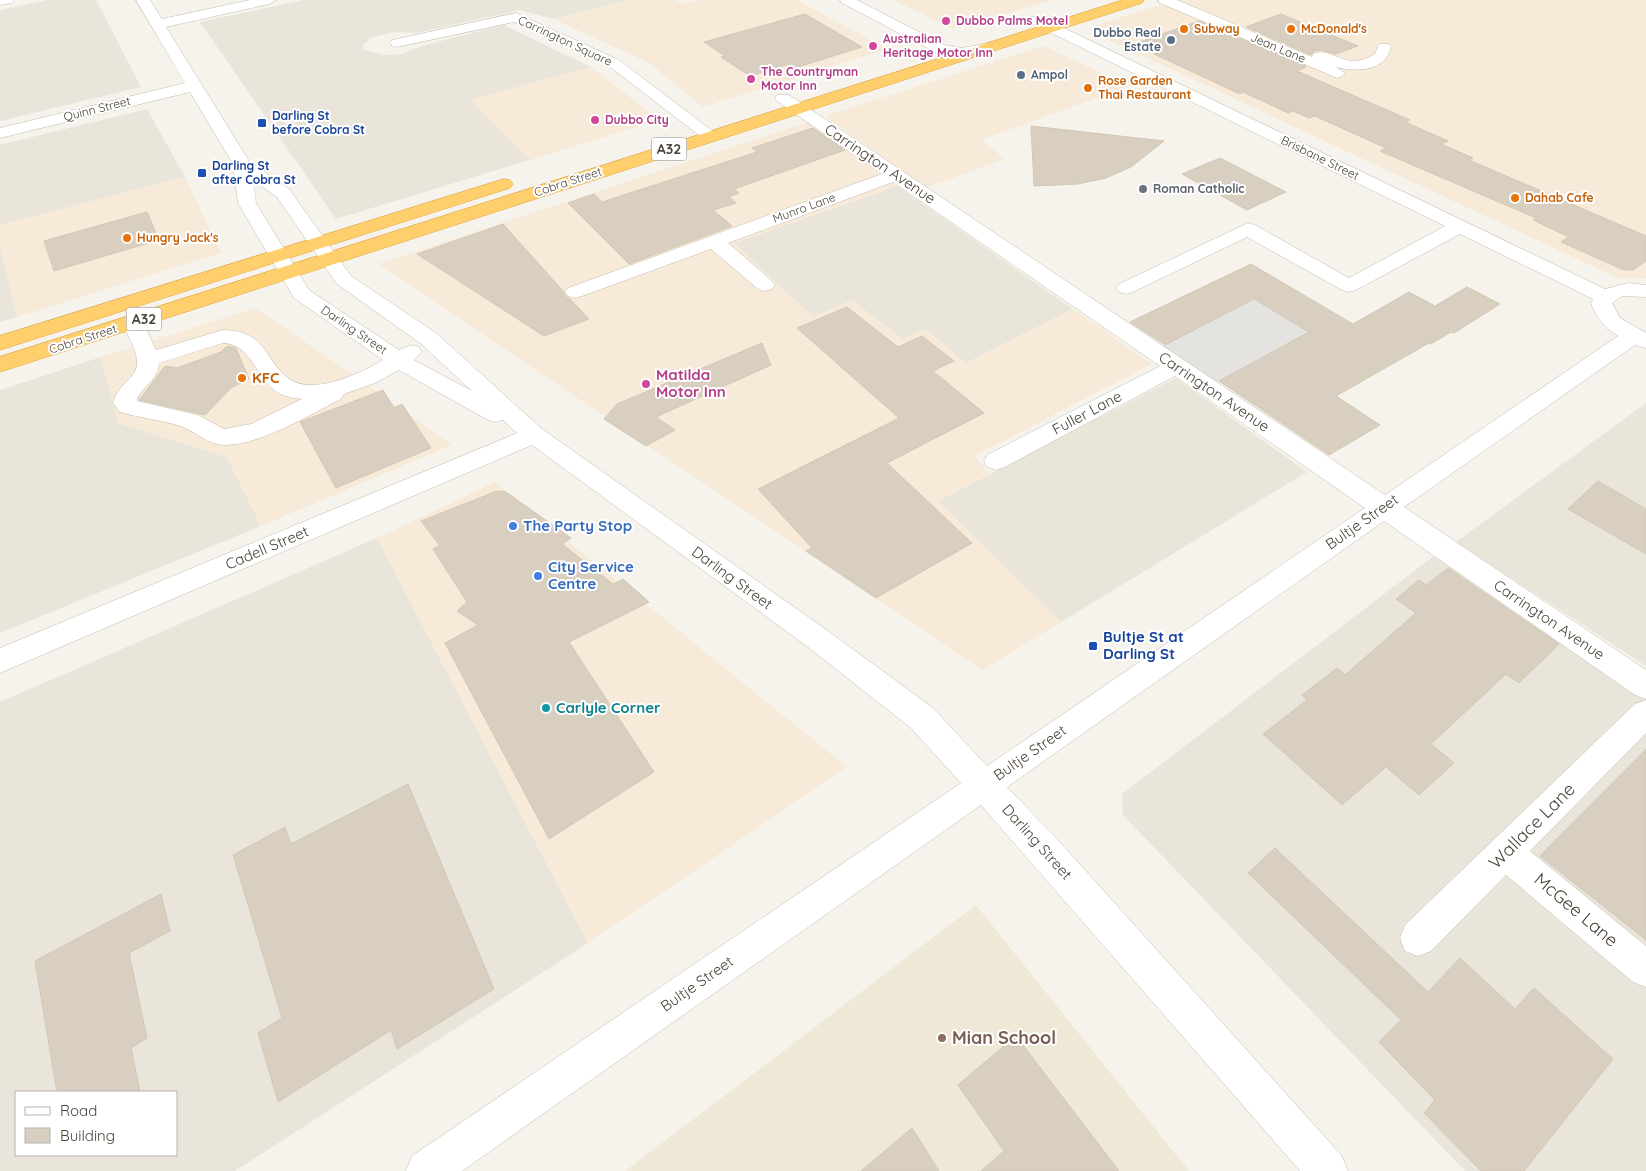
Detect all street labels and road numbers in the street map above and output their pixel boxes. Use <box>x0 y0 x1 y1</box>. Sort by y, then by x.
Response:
street label: Carrington Square <box>516 12 615 69</box>
street label: Jean Lane <box>1248 29 1308 66</box>
street label: Quinn Street <box>62 93 132 124</box>
street label: Carrington Avenue <box>821 119 939 208</box>
street label: Brisbane Street <box>1279 132 1362 183</box>
road number: A32 <box>652 138 686 160</box>
street label: Cobra Street <box>532 164 604 200</box>
street label: Munro Lane <box>770 189 838 226</box>
street label: Darling Street <box>318 302 390 357</box>
road number: A32 <box>126 308 162 330</box>
street label: Cobra Street <box>47 321 119 357</box>
street label: Carrington Avenue <box>1155 347 1273 436</box>
street label: Fuller Lane <box>1049 386 1125 439</box>
street label: Bultje Street <box>1322 490 1402 554</box>
street label: Cadell Street <box>222 522 311 574</box>
street label: Darling Street <box>688 542 776 613</box>
street label: Carrington Avenue <box>1490 575 1608 664</box>
street label: Bultje Street <box>990 721 1070 785</box>
street label: Wallace Lane <box>1484 778 1580 874</box>
street label: Darling Street <box>998 800 1076 883</box>
street label: McGee Lane <box>1529 868 1623 952</box>
street label: Bultje Street <box>657 952 737 1016</box>

